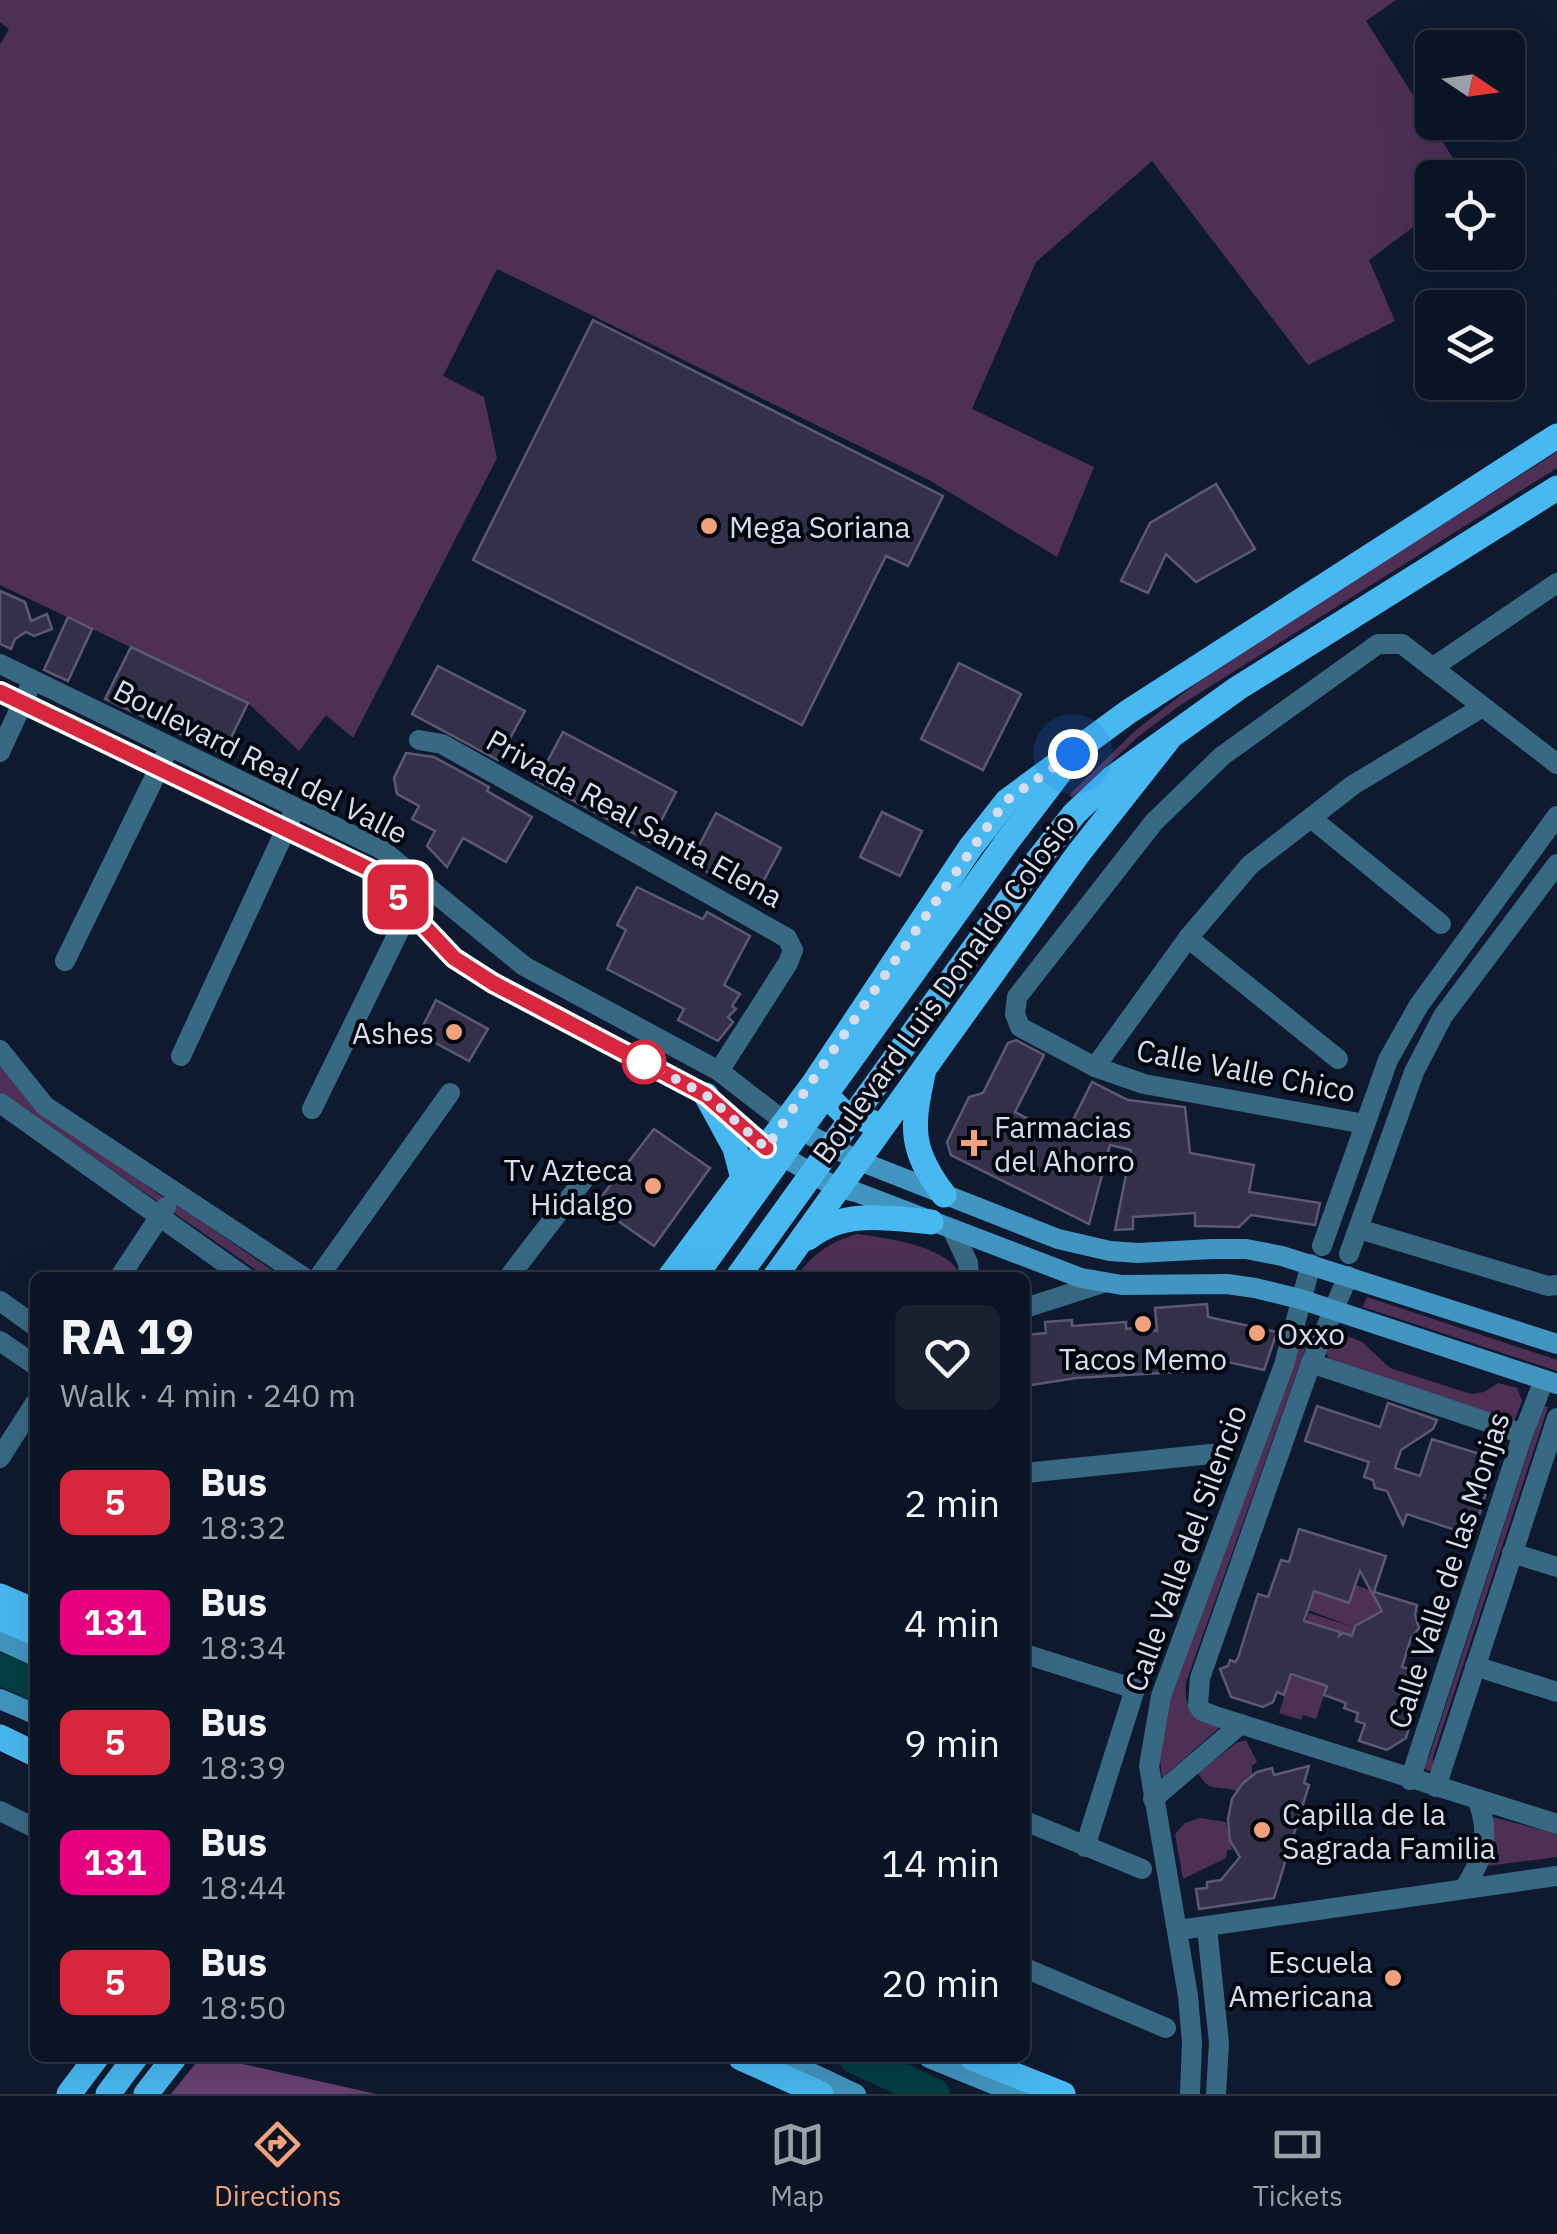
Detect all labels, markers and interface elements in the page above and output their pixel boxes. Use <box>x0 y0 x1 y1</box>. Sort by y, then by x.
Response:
north arrow <box>1415 30 1525 140</box>
map controls <box>1415 30 1525 400</box>
button: locate <box>1415 160 1525 270</box>
button: layers <box>1415 290 1525 400</box>
place label: Mega Soriana <box>729 507 911 546</box>
marker: Mega Soriana <box>698 515 720 537</box>
street label: Boulevard Real del Valle <box>107 670 415 852</box>
street label: Privada Real Santa Elena <box>480 720 790 916</box>
your location <box>1048 729 1098 779</box>
street label: Boulevard Luis Donaldo Colosio <box>803 805 1083 1171</box>
line badge: 5 <box>366 864 430 930</box>
text: 5 <box>387 874 409 920</box>
place label: Ashes <box>352 1013 434 1052</box>
marker: Ashes <box>443 1021 465 1043</box>
street label: Calle Valle Chico <box>1133 1030 1359 1110</box>
unlabelled marker <box>623 1041 665 1083</box>
place label: Farmacias del Ahorro <box>994 1107 1135 1180</box>
marker: Farmacias del Ahorro <box>963 1132 985 1154</box>
place label: Tv Azteca Hidalgo <box>504 1150 633 1223</box>
marker: Tv Azteca Hidalgo <box>642 1175 664 1197</box>
text: RA 19 <box>60 1305 194 1367</box>
button: heart <box>895 1305 1000 1410</box>
marker: Tacos Memo <box>1132 1313 1154 1335</box>
place label: Oxxo <box>1277 1314 1345 1353</box>
marker: Oxxo <box>1246 1322 1268 1344</box>
place label: Tacos Memo <box>1059 1339 1227 1378</box>
text: Walk · 4 min · 240 m <box>60 1374 356 1416</box>
street label: Calle Valle del Silencio <box>1115 1399 1255 1697</box>
street label: Calle Valle de las Monjas <box>1378 1407 1518 1733</box>
text: Bus <box>200 1457 267 1506</box>
text: 2 min <box>904 1478 1000 1527</box>
text: 5 <box>104 1479 126 1525</box>
text: 18:32 <box>200 1506 286 1548</box>
text: Bus <box>200 1577 267 1626</box>
text: 4 min <box>904 1598 1000 1647</box>
text: 131 <box>83 1599 147 1645</box>
text: 18:34 <box>200 1626 286 1668</box>
text: Bus <box>200 1697 267 1746</box>
text: 9 min <box>904 1718 1000 1767</box>
text: 5 <box>104 1719 126 1765</box>
text: 18:39 <box>200 1746 286 1788</box>
place label: Capilla de la Sagrada Familia <box>1282 1794 1496 1867</box>
text: Bus <box>200 1817 267 1866</box>
marker: Capilla de la Sagrada Familia <box>1251 1819 1273 1841</box>
text: 14 min <box>881 1838 1000 1887</box>
text: 131 <box>83 1839 147 1885</box>
text: 18:44 <box>200 1866 286 1908</box>
text: Bus <box>200 1937 267 1986</box>
place label: Escuela Americana <box>1228 1942 1373 2015</box>
text: 20 min <box>881 1958 1000 2007</box>
text: 5 <box>104 1959 126 2005</box>
marker: Escuela Americana <box>1382 1967 1404 1989</box>
text: 18:50 <box>200 1986 286 2028</box>
tab: Directions <box>214 2117 341 2214</box>
tab: Map <box>770 2117 825 2214</box>
tab: Tickets <box>1253 2117 1343 2214</box>

